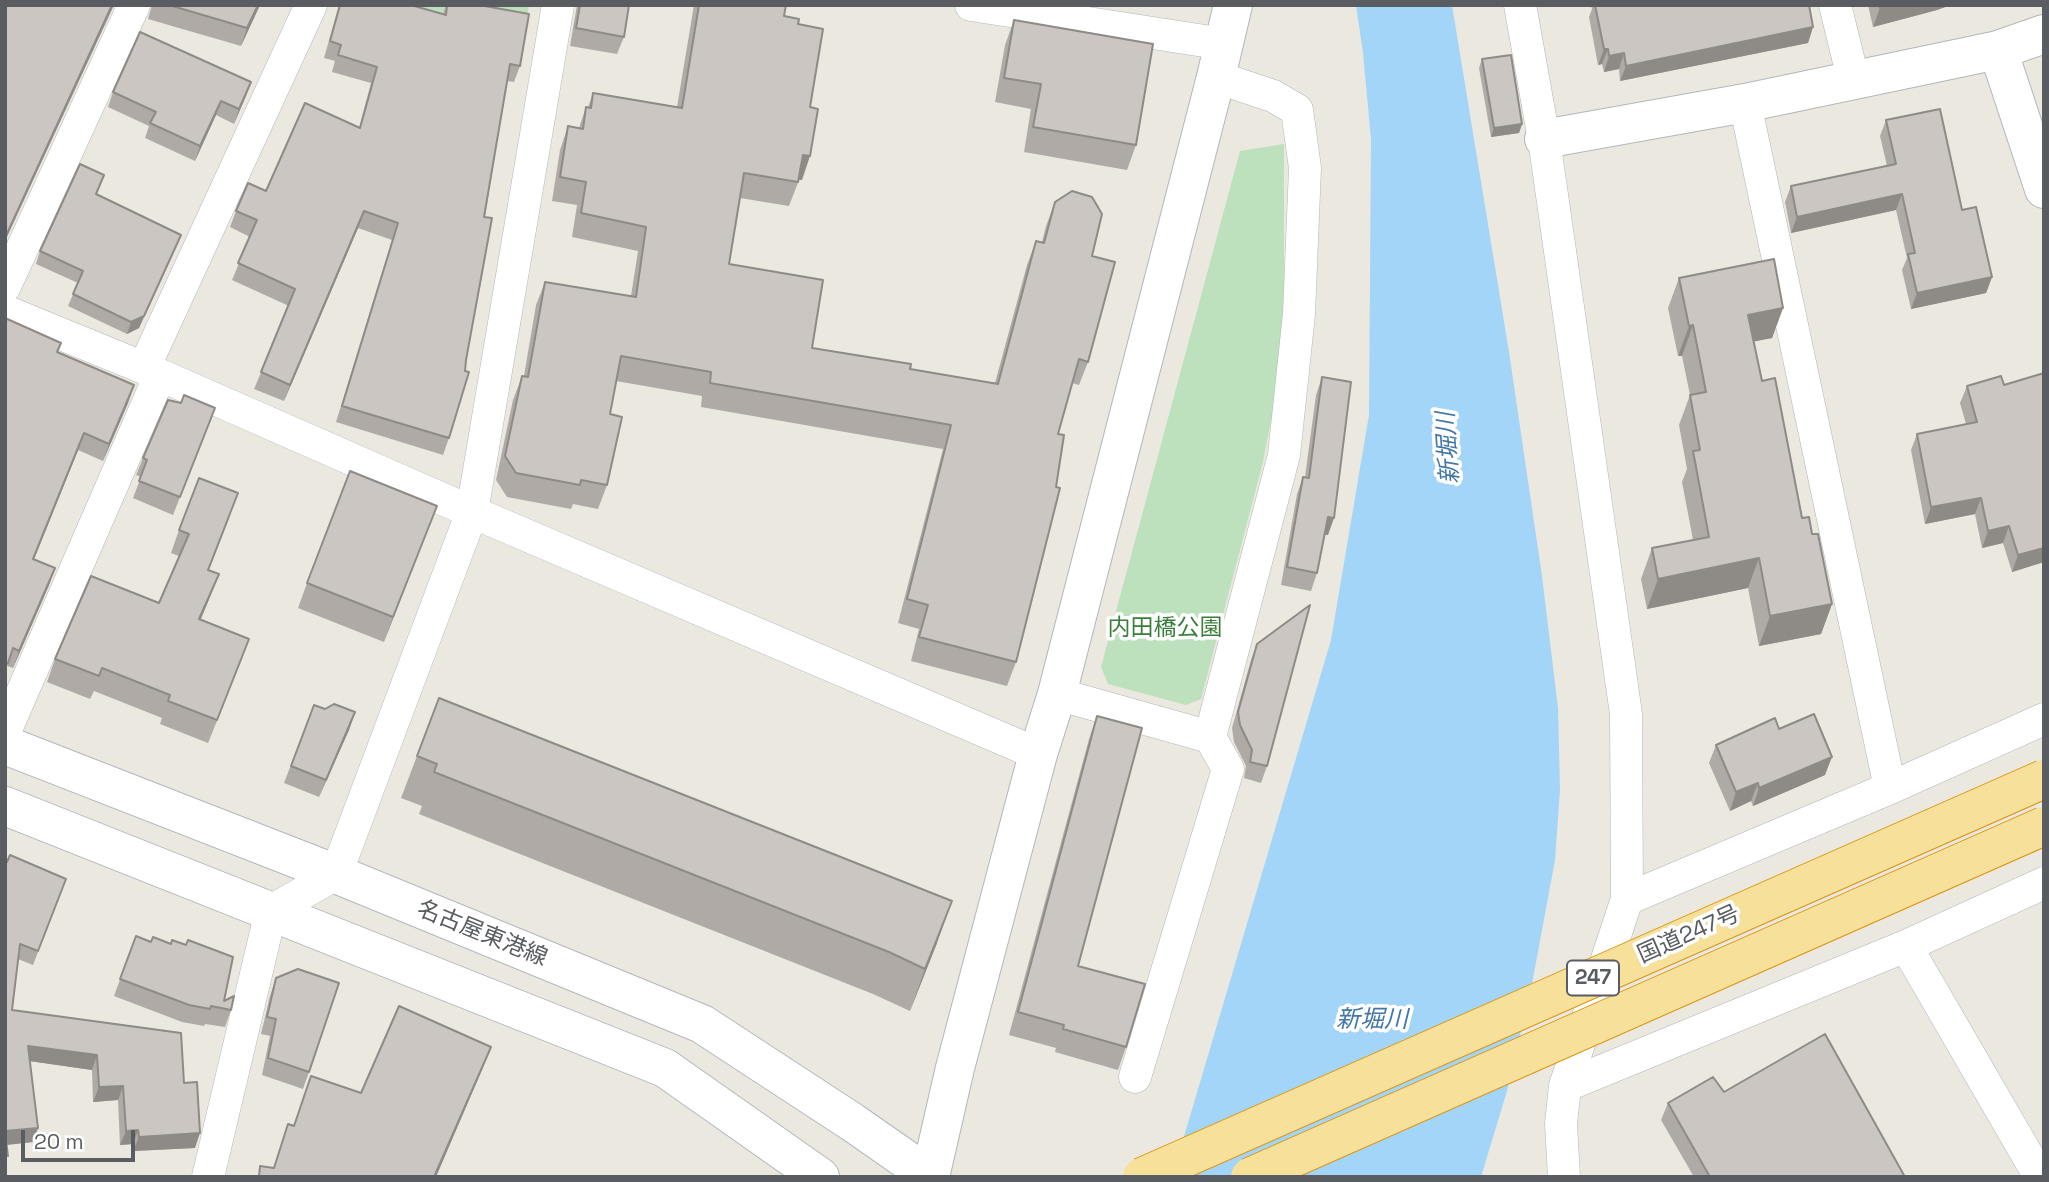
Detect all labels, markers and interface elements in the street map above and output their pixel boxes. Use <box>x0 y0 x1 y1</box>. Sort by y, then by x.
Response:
water label: 新堀川 <box>1432 411 1466 485</box>
park label: 内田橋公園 <box>1108 615 1222 643</box>
street label: 名古屋東港線 <box>413 895 551 973</box>
street label: 国道247号 <box>1634 900 1744 970</box>
road number: 247 <box>1567 960 1619 996</box>
water label: 新堀川 <box>1336 1006 1408 1034</box>
scale bar <box>24 1116 138 1160</box>
text: 20 m <box>34 1128 84 1155</box>

